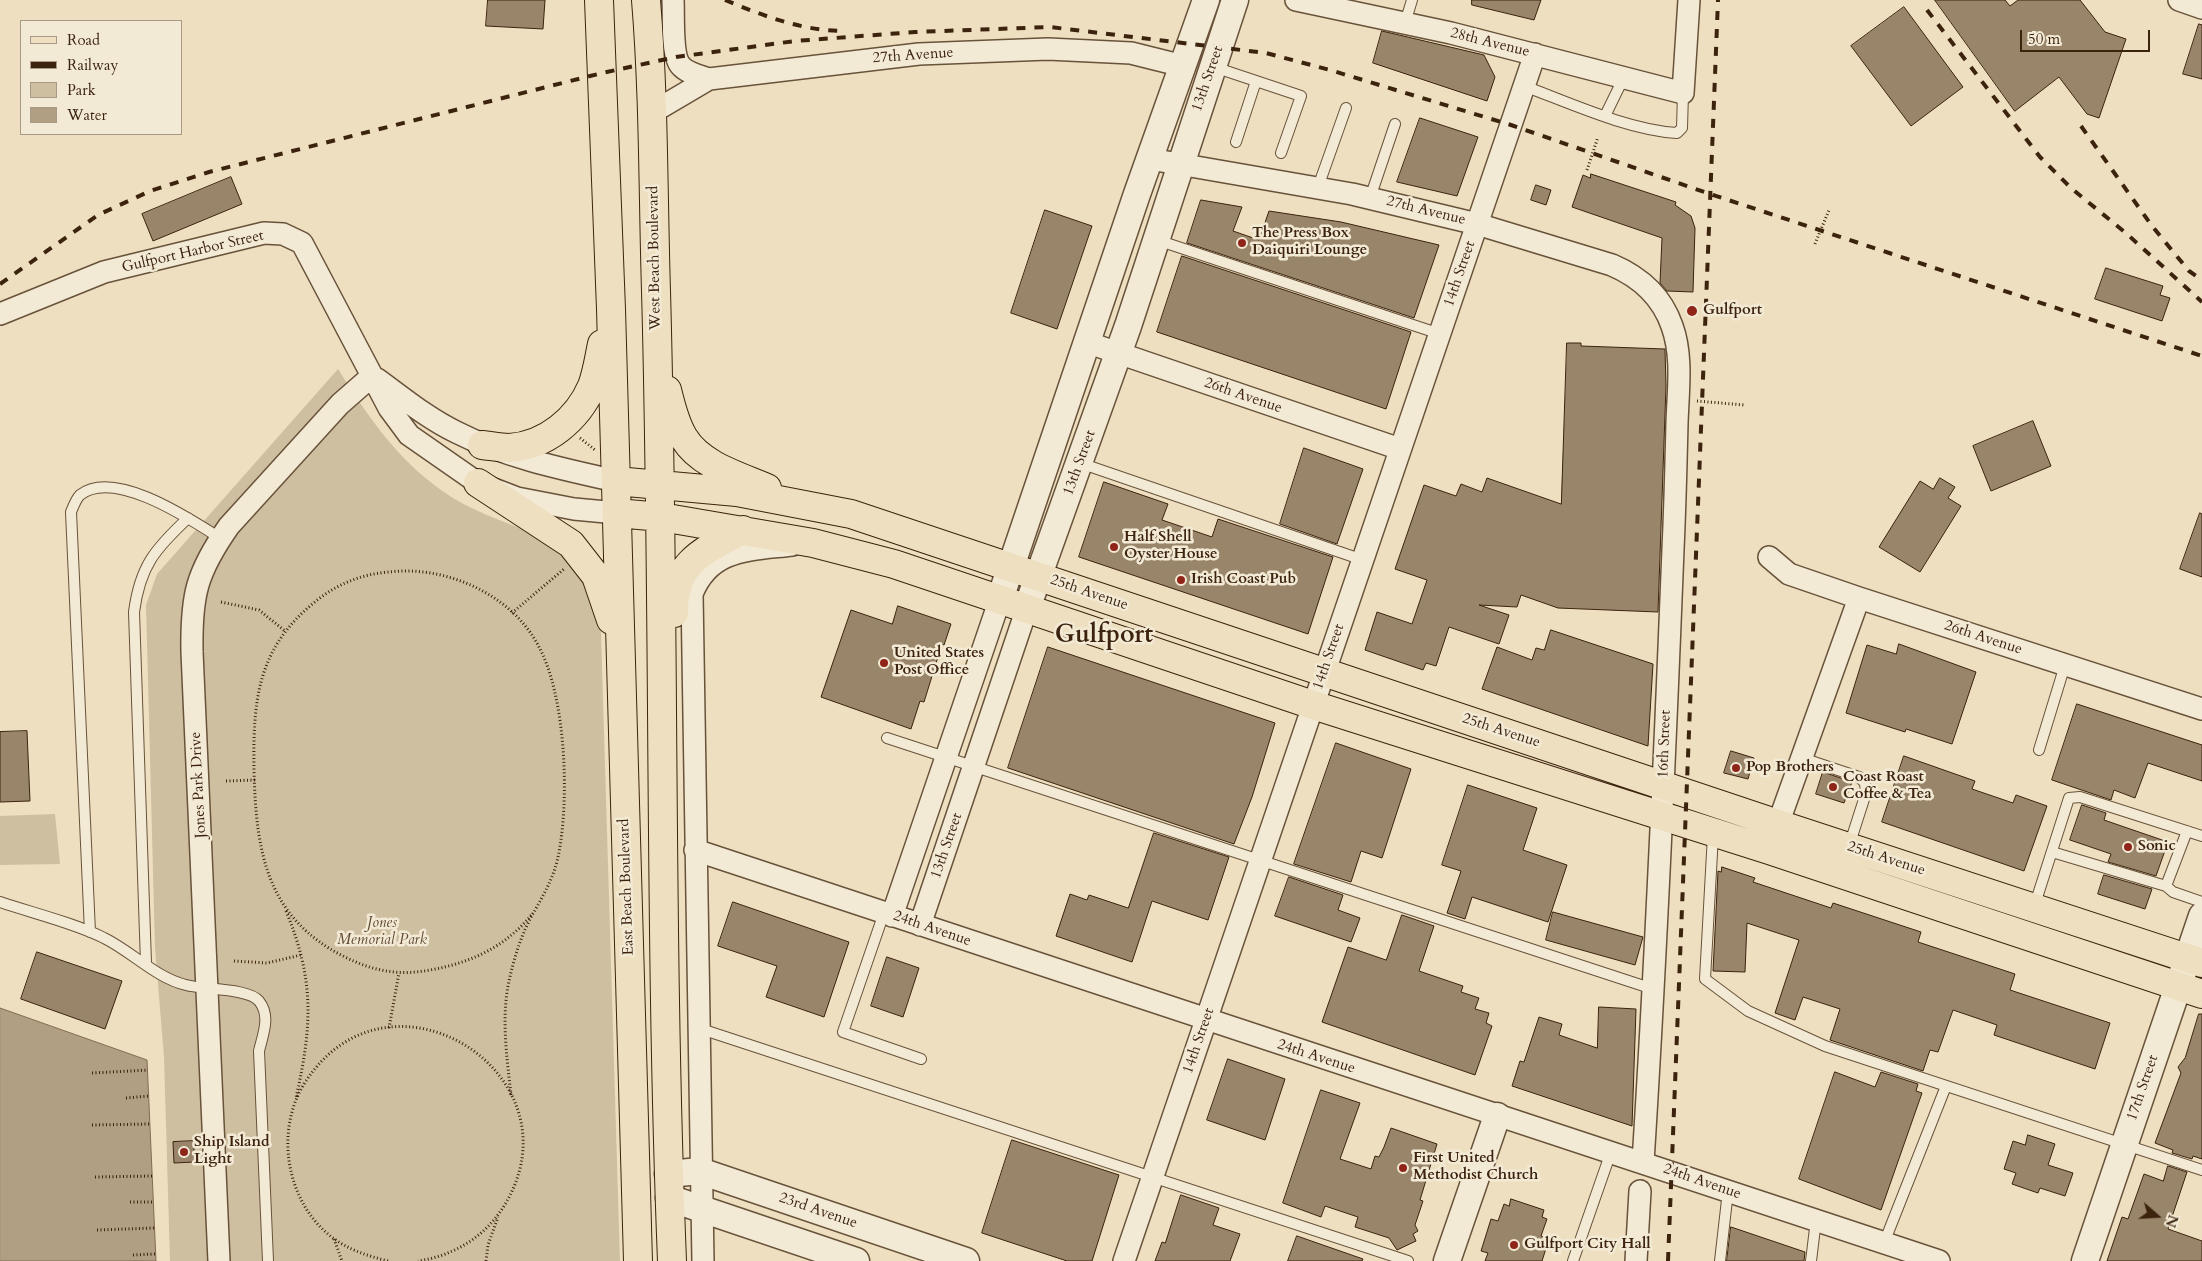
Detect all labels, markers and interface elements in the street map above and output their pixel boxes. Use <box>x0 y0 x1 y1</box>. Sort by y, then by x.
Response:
legend <box>20 20 182 135</box>
scale bar <box>2022 20 2152 52</box>
street label: 28th Avenue <box>1449 24 1531 62</box>
text: 50 m <box>2028 29 2060 49</box>
text: Road <box>67 30 100 50</box>
street label: 27th Avenue <box>872 44 954 68</box>
street label: 13th Street <box>1188 44 1228 114</box>
text: Railway <box>67 55 118 75</box>
text: Park <box>67 80 96 100</box>
text: Water <box>67 105 107 125</box>
street label: West Beach Boulevard <box>645 186 665 330</box>
street label: 27th Avenue <box>1385 192 1467 230</box>
place label: The Press Box Daiquiri Lounge <box>1252 225 1367 260</box>
street label: Gulfport Harbor Street <box>120 227 266 277</box>
marker: The Press Box Daiquiri Lounge <box>1236 237 1248 249</box>
street label: 14th Street <box>1440 239 1480 309</box>
place label: Gulfport <box>1703 302 1762 320</box>
marker: Gulfport <box>1685 304 1699 318</box>
street label: 26th Avenue <box>1202 374 1284 418</box>
street label: 13th Street <box>1060 428 1100 498</box>
place label: Half Shell Oyster House <box>1124 529 1217 564</box>
marker: Half Shell Oyster House <box>1108 541 1120 553</box>
street label: 25th Avenue <box>1048 571 1130 615</box>
place label: Irish Coast Pub <box>1191 571 1296 589</box>
marker: Irish Coast Pub <box>1175 574 1187 586</box>
street label: 26th Avenue <box>1942 617 2024 659</box>
district label: Gulfport <box>1055 621 1153 651</box>
street label: 14th Street <box>1309 622 1349 692</box>
place label: United States Post Office <box>894 645 984 680</box>
marker: United States Post Office <box>878 657 890 669</box>
street label: 16th Street <box>1655 709 1675 779</box>
street label: 25th Avenue <box>1460 710 1542 752</box>
street label: Jones Park Drive <box>187 731 211 839</box>
place label: Pop Brothers <box>1746 759 1834 777</box>
marker: Pop Brothers <box>1730 762 1742 774</box>
place label: Coast Roast Coffee & Tea <box>1843 769 1932 804</box>
marker: Coast Roast Coffee & Tea <box>1827 781 1839 793</box>
street label: 13th Street <box>927 811 967 881</box>
street label: East Beach Boulevard <box>616 818 638 956</box>
street label: 25th Avenue <box>1845 838 1927 880</box>
place label: Sonic <box>2138 838 2176 856</box>
marker: Sonic <box>2122 841 2134 853</box>
street label: 24th Avenue <box>891 907 973 951</box>
park label: Jones Memorial Park <box>337 915 427 950</box>
street label: 14th Street <box>1179 1006 1219 1076</box>
street label: 24th Avenue <box>1275 1036 1357 1078</box>
street label: 17th Street <box>2123 1053 2163 1123</box>
place label: Ship Island Light <box>194 1134 270 1169</box>
marker: Ship Island Light <box>178 1146 190 1158</box>
place label: First United Methodist Church <box>1413 1150 1538 1185</box>
street label: 24th Avenue <box>1661 1160 1743 1204</box>
marker: First United Methodist Church <box>1397 1162 1409 1174</box>
street label: 23rd Avenue <box>777 1189 859 1233</box>
north arrow <box>2132 1191 2182 1241</box>
text: N <box>2161 1212 2183 1230</box>
place label: Gulfport City Hall <box>1524 1236 1651 1254</box>
marker: Gulfport City Hall <box>1508 1239 1520 1251</box>

